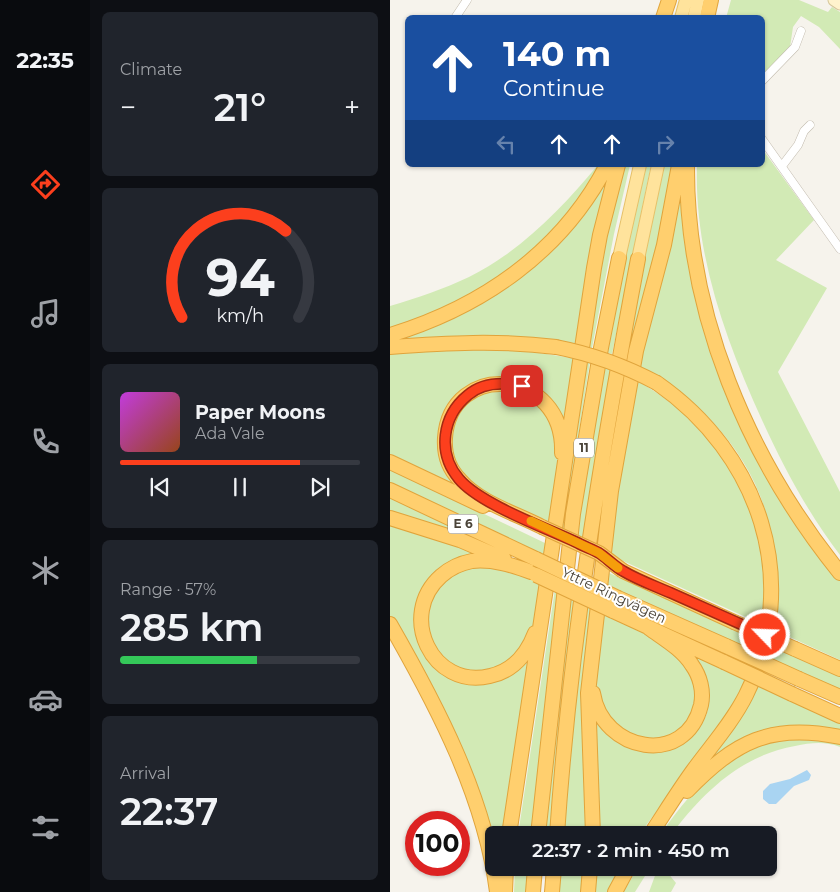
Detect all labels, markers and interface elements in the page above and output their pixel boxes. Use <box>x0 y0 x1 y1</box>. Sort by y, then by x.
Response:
text: 140 m <box>503 32 611 75</box>
icon: ahead <box>420 35 485 100</box>
text: 22:35 <box>16 47 74 74</box>
text: Climate <box>120 60 182 79</box>
text: Continue <box>503 75 605 102</box>
text: 21° <box>214 84 266 131</box>
text: − <box>120 90 136 124</box>
text: + <box>344 90 360 124</box>
icon: left <box>492 130 520 158</box>
icon: ahead <box>545 130 573 158</box>
icon: ahead <box>598 130 626 158</box>
icon: right <box>651 130 679 158</box>
icon: directions <box>28 167 63 202</box>
text: 94 <box>206 246 275 309</box>
icon: music <box>28 296 63 331</box>
text: km/h <box>216 305 264 326</box>
pin <box>501 365 543 407</box>
icon: arrive <box>508 372 536 400</box>
text: Paper Moons <box>195 401 325 424</box>
icon: phone <box>28 424 63 459</box>
text: Ada Vale <box>195 424 265 443</box>
road number: 11 <box>574 438 594 458</box>
icon: previous <box>146 473 174 501</box>
icon: pause <box>226 473 254 501</box>
icon: next <box>306 473 334 501</box>
road number: E 6 <box>448 514 478 534</box>
icon: climate <box>28 553 63 588</box>
street label: Yttre Ringvägen <box>559 563 669 627</box>
text: Range · 57% <box>120 580 216 599</box>
text: 285 km <box>120 604 264 651</box>
position arrow <box>738 608 790 660</box>
icon: car <box>28 682 63 717</box>
text: Arrival <box>120 764 170 783</box>
text: 22:37 <box>120 788 218 835</box>
icon: filters <box>28 810 63 845</box>
speed limit sign: 100 <box>405 811 470 876</box>
text: 22:37 · 2 min · 450 m <box>532 839 730 862</box>

